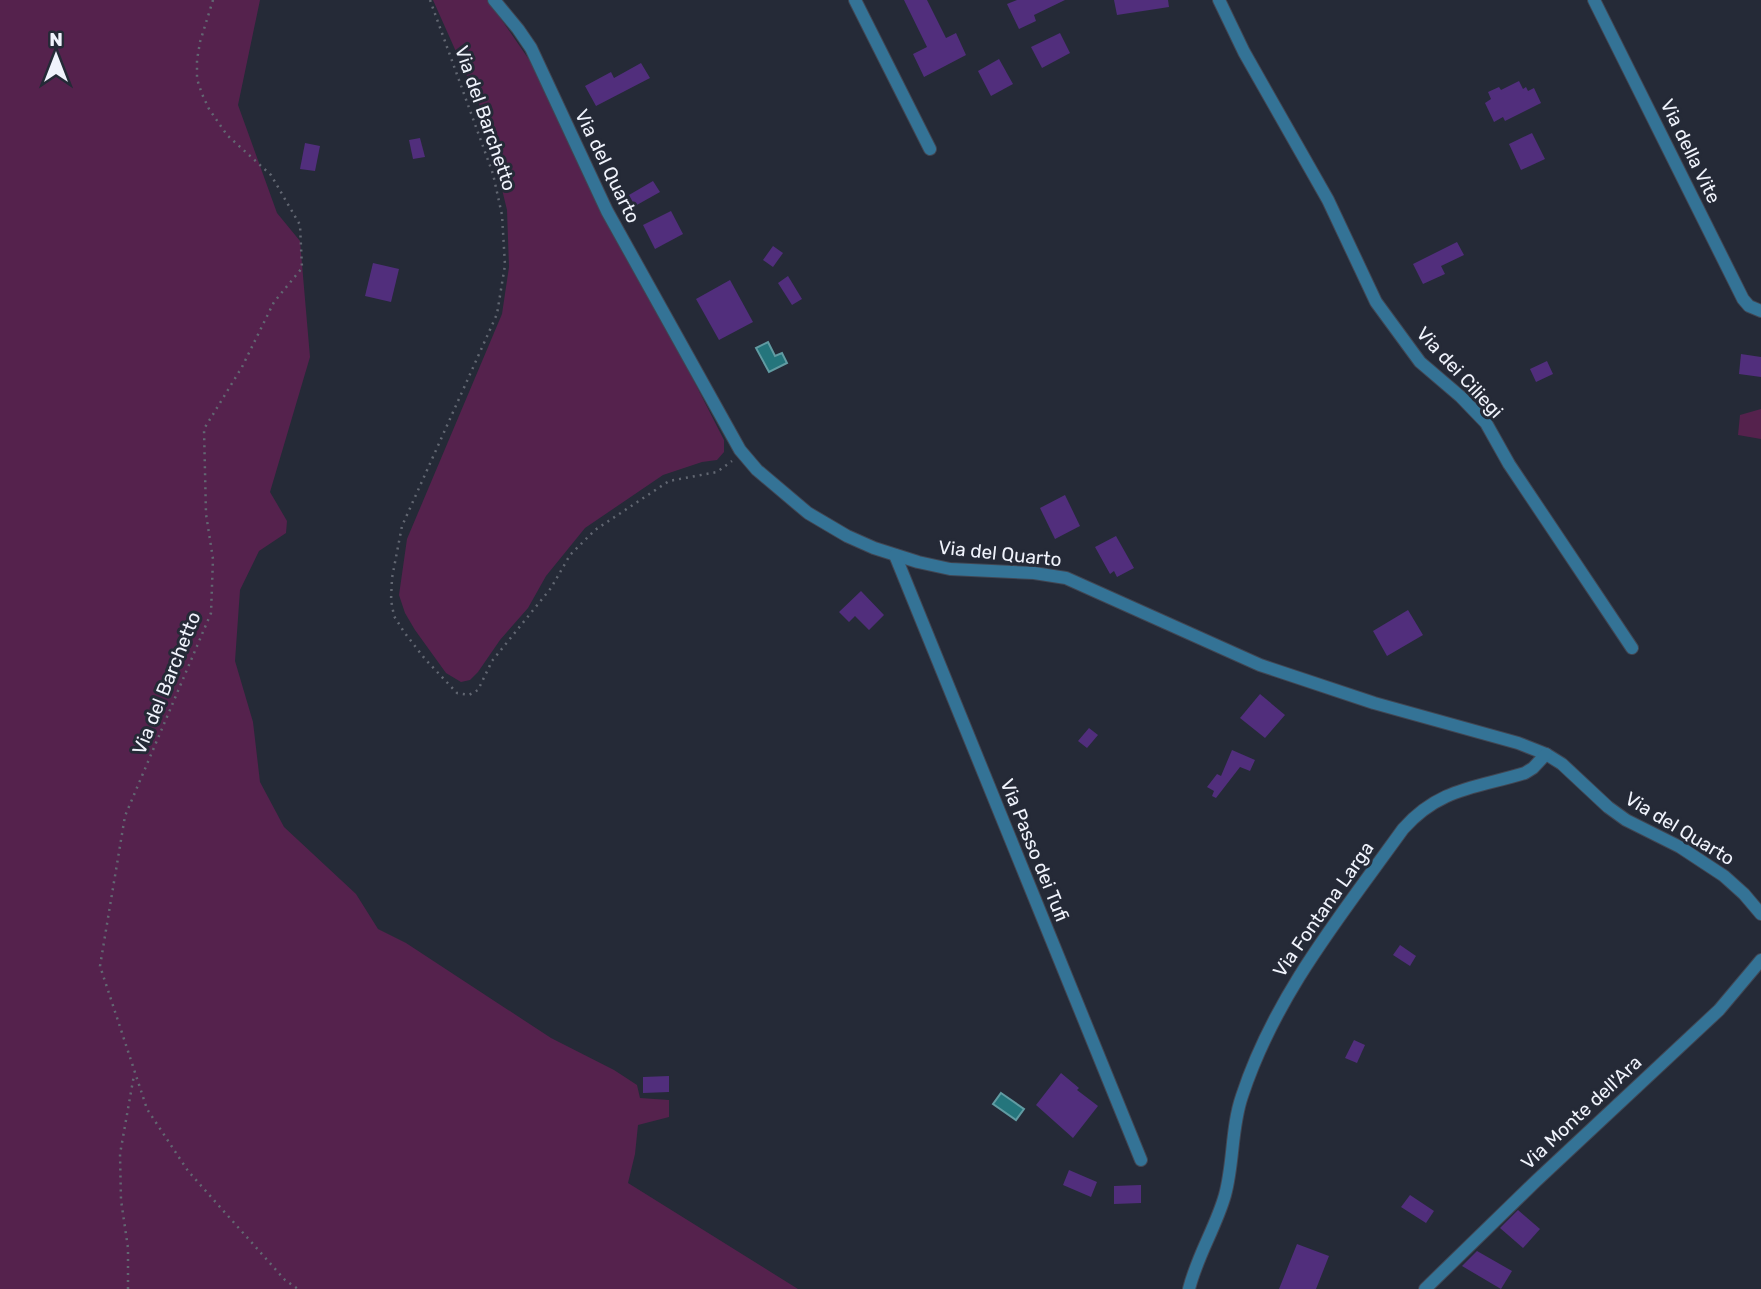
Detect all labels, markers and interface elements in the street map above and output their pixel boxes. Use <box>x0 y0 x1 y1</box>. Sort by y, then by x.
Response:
north arrow <box>21 21 91 91</box>
text: N <box>49 28 63 51</box>
street label: Via del Barchetto <box>450 43 521 194</box>
street label: Via della Vite <box>1655 95 1726 207</box>
street label: Via del Quarto <box>570 106 645 227</box>
street label: Via dei Ciliegi <box>1412 322 1508 423</box>
street label: Via del Quarto <box>937 536 1063 571</box>
street label: Via del Barchetto <box>127 608 206 758</box>
street label: Via Passo dei Tufi <box>995 776 1074 925</box>
street label: Via del Quarto <box>1621 787 1739 870</box>
street label: Via Fontana Larga <box>1268 837 1379 981</box>
street label: Via Monte dell'Ara <box>1516 1051 1646 1174</box>

